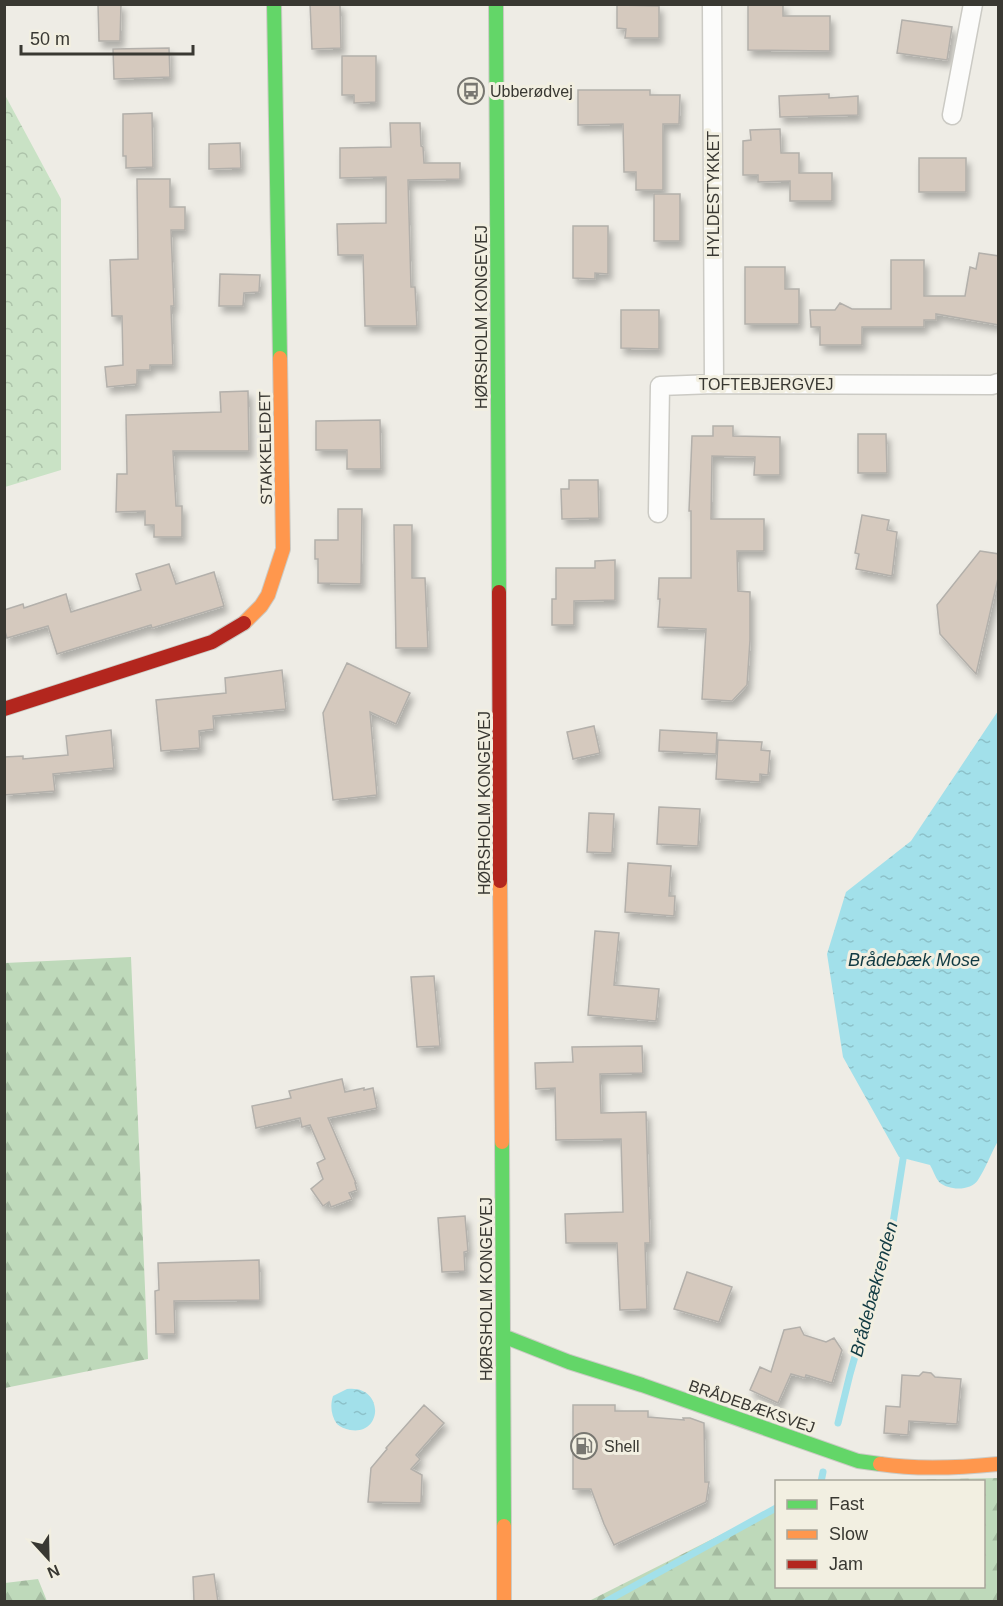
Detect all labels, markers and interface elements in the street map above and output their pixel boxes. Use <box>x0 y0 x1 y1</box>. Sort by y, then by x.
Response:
scale bar <box>21 18 194 56</box>
text: 50 m <box>30 29 70 49</box>
bus stop icon: Ubberødvej <box>456 76 486 106</box>
place label: Ubberødvej <box>490 83 573 100</box>
street label: HYLDESTYKKET <box>705 131 722 257</box>
street label: HØRSHOLM KONGEVEJ <box>473 225 490 409</box>
street label: TOFTEBJERGVEJ <box>699 376 833 393</box>
street label: STAKKELEDET <box>256 391 275 505</box>
street label: HØRSHOLM KONGEVEJ <box>476 711 493 895</box>
water label: Brådebæk Mose <box>848 950 980 970</box>
street label: HØRSHOLM KONGEVEJ <box>478 1197 495 1381</box>
water label: Brådebækrenden <box>846 1219 902 1359</box>
street label: BRÅDEBÆKSVEJ <box>686 1376 818 1436</box>
fuel station icon: Shell <box>569 1431 599 1461</box>
place label: Shell <box>604 1438 640 1455</box>
legend <box>775 1480 985 1588</box>
text: Fast <box>829 1494 864 1514</box>
text: Slow <box>829 1524 869 1544</box>
north arrow <box>18 1528 78 1588</box>
text: Jam <box>829 1554 863 1574</box>
text: N <box>45 1561 62 1581</box>

